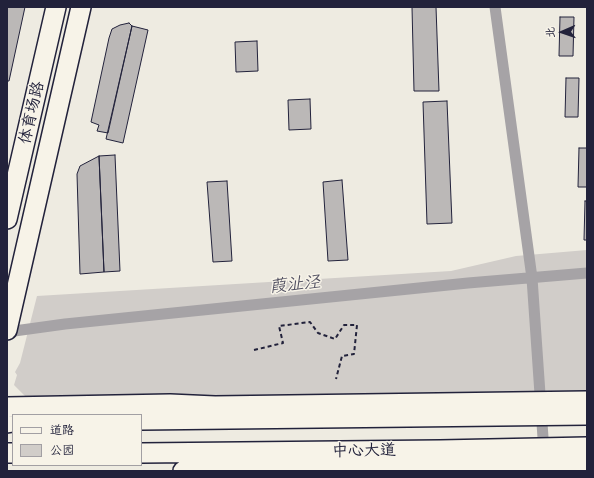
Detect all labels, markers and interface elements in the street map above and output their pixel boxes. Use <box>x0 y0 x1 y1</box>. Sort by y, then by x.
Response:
north arrow <box>542 12 582 52</box>
text: 北 <box>543 27 557 38</box>
street label: 体育场路 <box>15 80 49 146</box>
water label: 葭沚泾 <box>269 272 321 298</box>
legend <box>12 414 142 466</box>
text: 道路 <box>50 422 74 438</box>
street label: 中心大道 <box>332 441 396 461</box>
text: 公园 <box>50 442 74 458</box>

